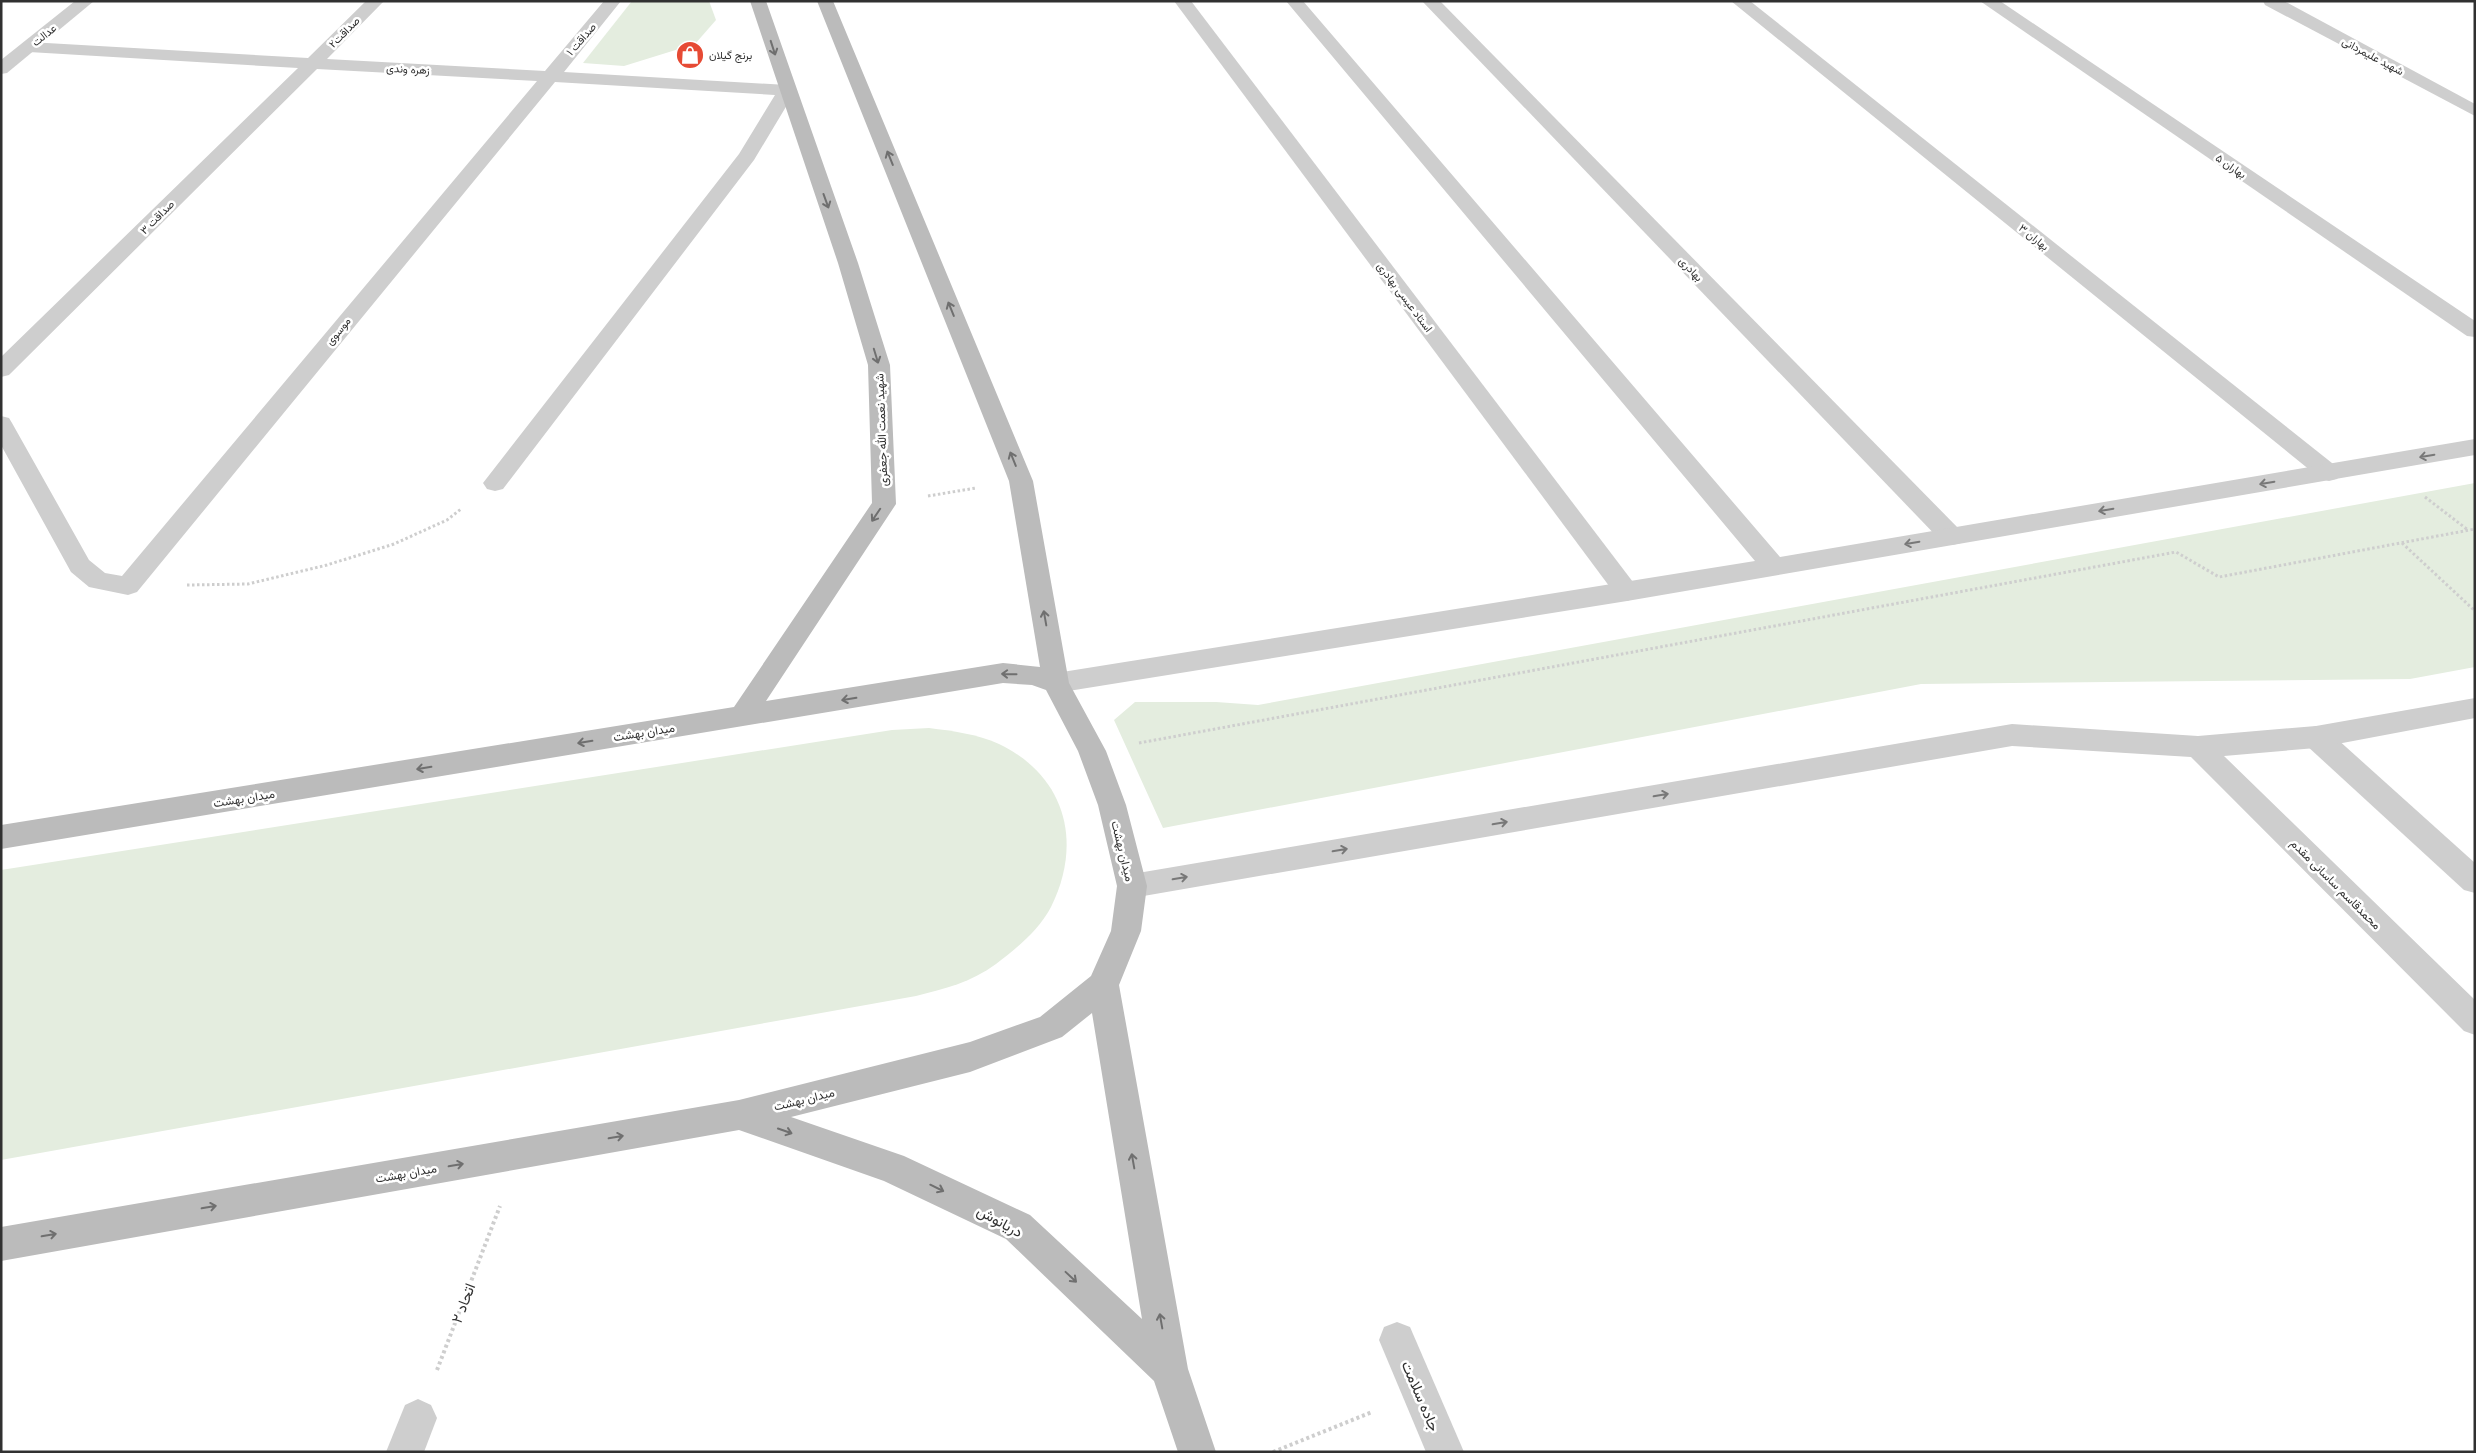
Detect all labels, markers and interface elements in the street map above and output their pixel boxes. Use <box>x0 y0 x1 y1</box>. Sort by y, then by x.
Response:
street label: صداقت۲ <box>325 13 363 51</box>
street label: صداقت ۱ <box>563 20 599 58</box>
street label: عدالت <box>29 21 59 49</box>
street label: شهید علیمردانی <box>2340 34 2407 78</box>
one-way arrow <box>769 39 778 55</box>
shop icon: برنج گیلان <box>675 40 705 70</box>
place label: برنج گیلان <box>709 48 752 63</box>
street label: زهره وندی <box>386 61 430 77</box>
one-way arrow <box>885 151 894 166</box>
street label: بهاران ۵ <box>2213 151 2249 181</box>
one-way arrow <box>822 193 831 208</box>
street label: صداقت ۳ <box>137 197 177 237</box>
street label: بهاران ۳ <box>2016 221 2052 253</box>
street label: بهادری <box>1676 254 1706 284</box>
street label: استاد عیسی بهادری <box>1374 259 1436 335</box>
one-way arrow <box>946 302 956 317</box>
street label: موسوی <box>322 314 354 348</box>
one-way arrow <box>872 347 882 363</box>
street label: شهید نعمت الله جعفری <box>872 373 891 487</box>
one-way arrow <box>2419 451 2435 461</box>
one-way arrow <box>1007 452 1017 467</box>
one-way arrow <box>2259 479 2275 489</box>
one-way arrow <box>2099 506 2115 516</box>
one-way arrow <box>871 508 881 522</box>
one-way arrow <box>1904 539 1920 549</box>
one-way arrow <box>1040 610 1050 626</box>
one-way arrow <box>1001 669 1018 679</box>
one-way arrow <box>841 694 857 704</box>
street label: میدان بهشت <box>612 720 676 745</box>
one-way arrow <box>577 737 593 747</box>
one-way arrow <box>417 764 433 774</box>
street label: میدان بهشت <box>212 786 276 811</box>
one-way arrow <box>1652 790 1668 800</box>
one-way arrow <box>1492 817 1508 827</box>
street label: میدان بهشت <box>1107 819 1138 883</box>
street label: محمدقاسم ساسانی مقدم <box>2287 836 2384 933</box>
one-way arrow <box>1332 845 1348 855</box>
one-way arrow <box>1172 872 1188 882</box>
street label: میدان بهشت <box>772 1084 836 1115</box>
one-way arrow <box>777 1127 792 1136</box>
one-way arrow <box>607 1131 623 1141</box>
one-way arrow <box>1128 1153 1138 1169</box>
one-way arrow <box>447 1159 463 1169</box>
street label: میدان بهشت <box>374 1160 438 1187</box>
one-way arrow <box>929 1184 944 1193</box>
street label: دریانوش <box>973 1201 1026 1242</box>
one-way arrow <box>201 1202 217 1212</box>
one-way arrow <box>41 1230 57 1240</box>
one-way arrow <box>1064 1271 1077 1283</box>
street label: اتحاد ۲ <box>447 1280 479 1326</box>
one-way arrow <box>1155 1313 1165 1329</box>
street label: جاده سلامت <box>1398 1358 1444 1434</box>

